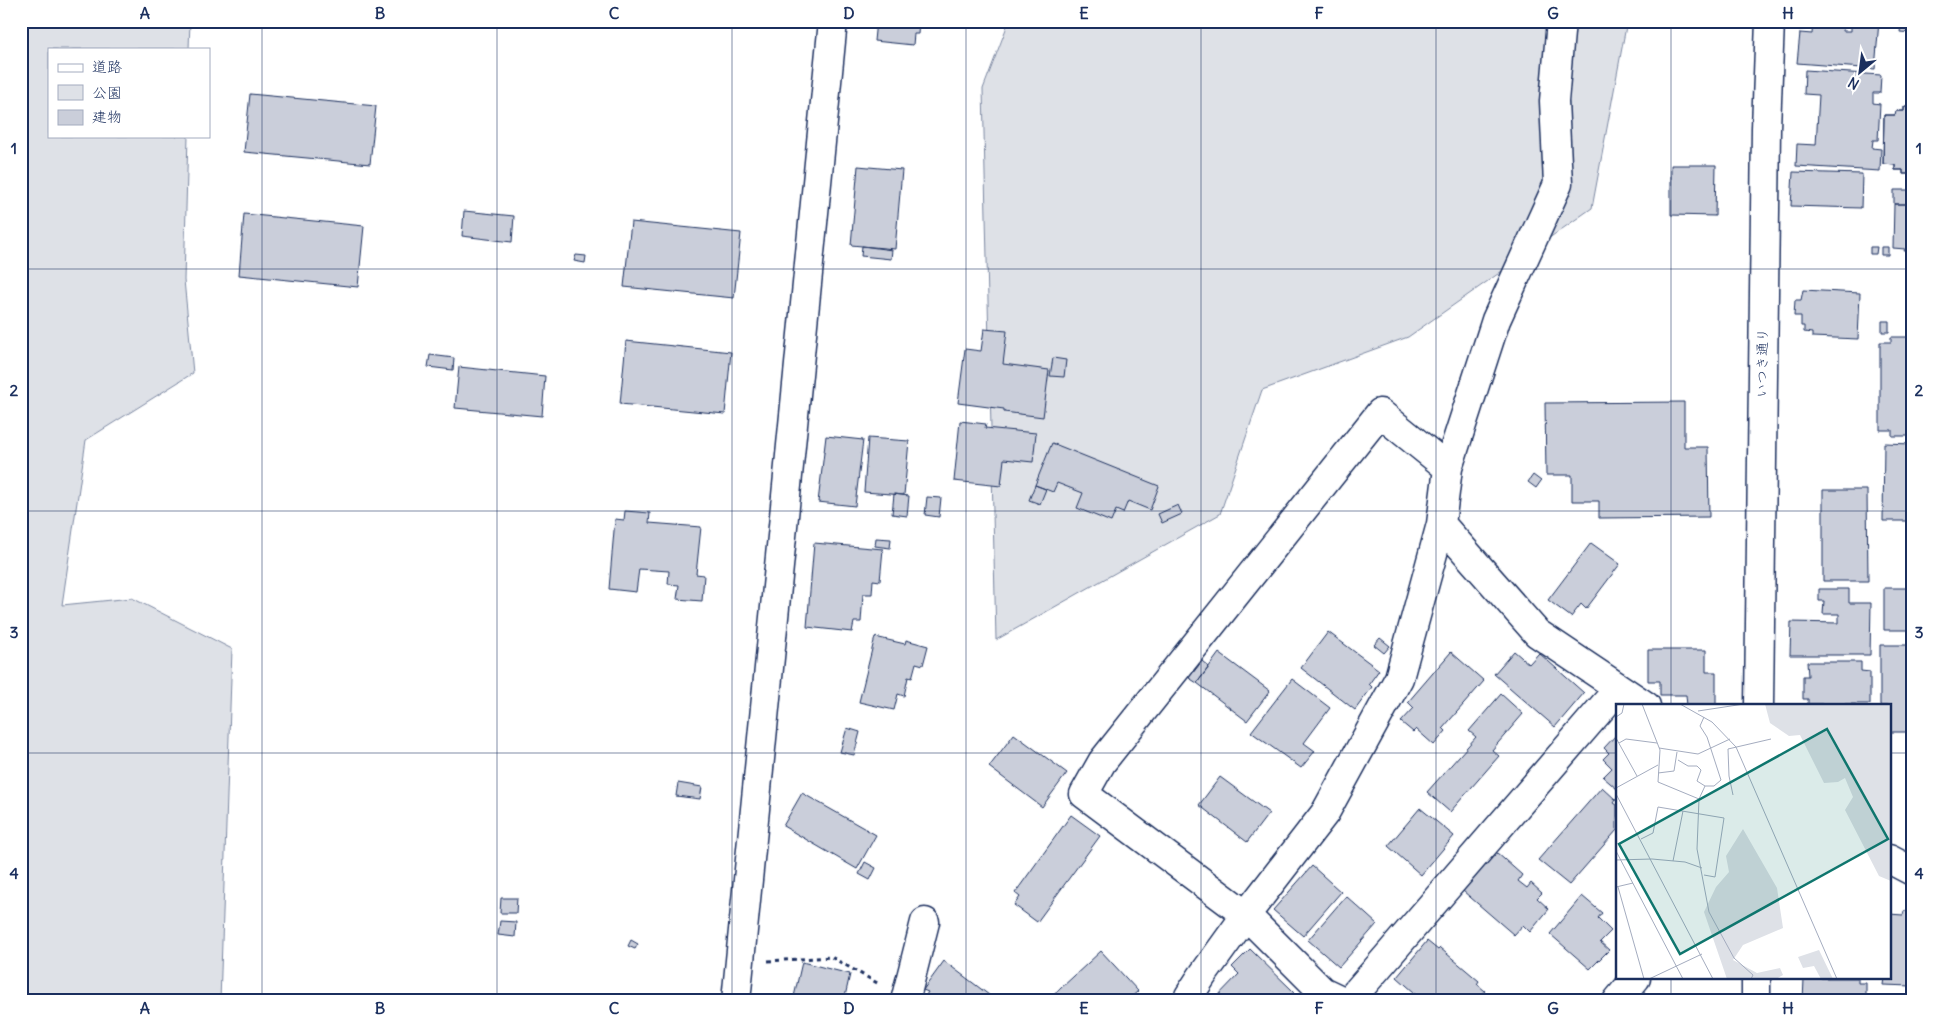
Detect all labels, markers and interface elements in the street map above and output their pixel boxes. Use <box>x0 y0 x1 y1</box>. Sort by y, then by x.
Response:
text: A <box>140 3 150 23</box>
text: B <box>375 3 386 23</box>
text: C <box>609 3 620 23</box>
text: D <box>843 3 855 23</box>
text: E <box>1079 3 1089 23</box>
text: F <box>1314 3 1324 23</box>
text: G <box>1547 3 1559 23</box>
text: H <box>1782 3 1794 23</box>
legend <box>48 48 210 138</box>
north arrow <box>1836 48 1886 98</box>
text: 道路 <box>92 57 122 76</box>
text: N <box>1845 73 1862 94</box>
text: 公園 <box>92 83 122 102</box>
text: 建物 <box>92 107 122 126</box>
text: 1 <box>11 138 17 158</box>
text: 1 <box>1916 138 1922 158</box>
street label: いつき通り <box>1752 328 1772 398</box>
text: 2 <box>10 380 19 400</box>
text: 2 <box>1915 380 1924 400</box>
text: 3 <box>9 622 19 642</box>
text: 3 <box>1914 622 1924 642</box>
inset map <box>1616 704 1890 980</box>
text: 4 <box>9 863 19 883</box>
text: 4 <box>1914 863 1924 883</box>
text: A <box>140 998 150 1018</box>
text: B <box>375 998 386 1018</box>
text: C <box>609 998 620 1018</box>
text: D <box>843 998 855 1018</box>
text: E <box>1079 998 1089 1018</box>
text: F <box>1314 998 1324 1018</box>
text: G <box>1547 998 1559 1018</box>
text: H <box>1782 998 1794 1018</box>

